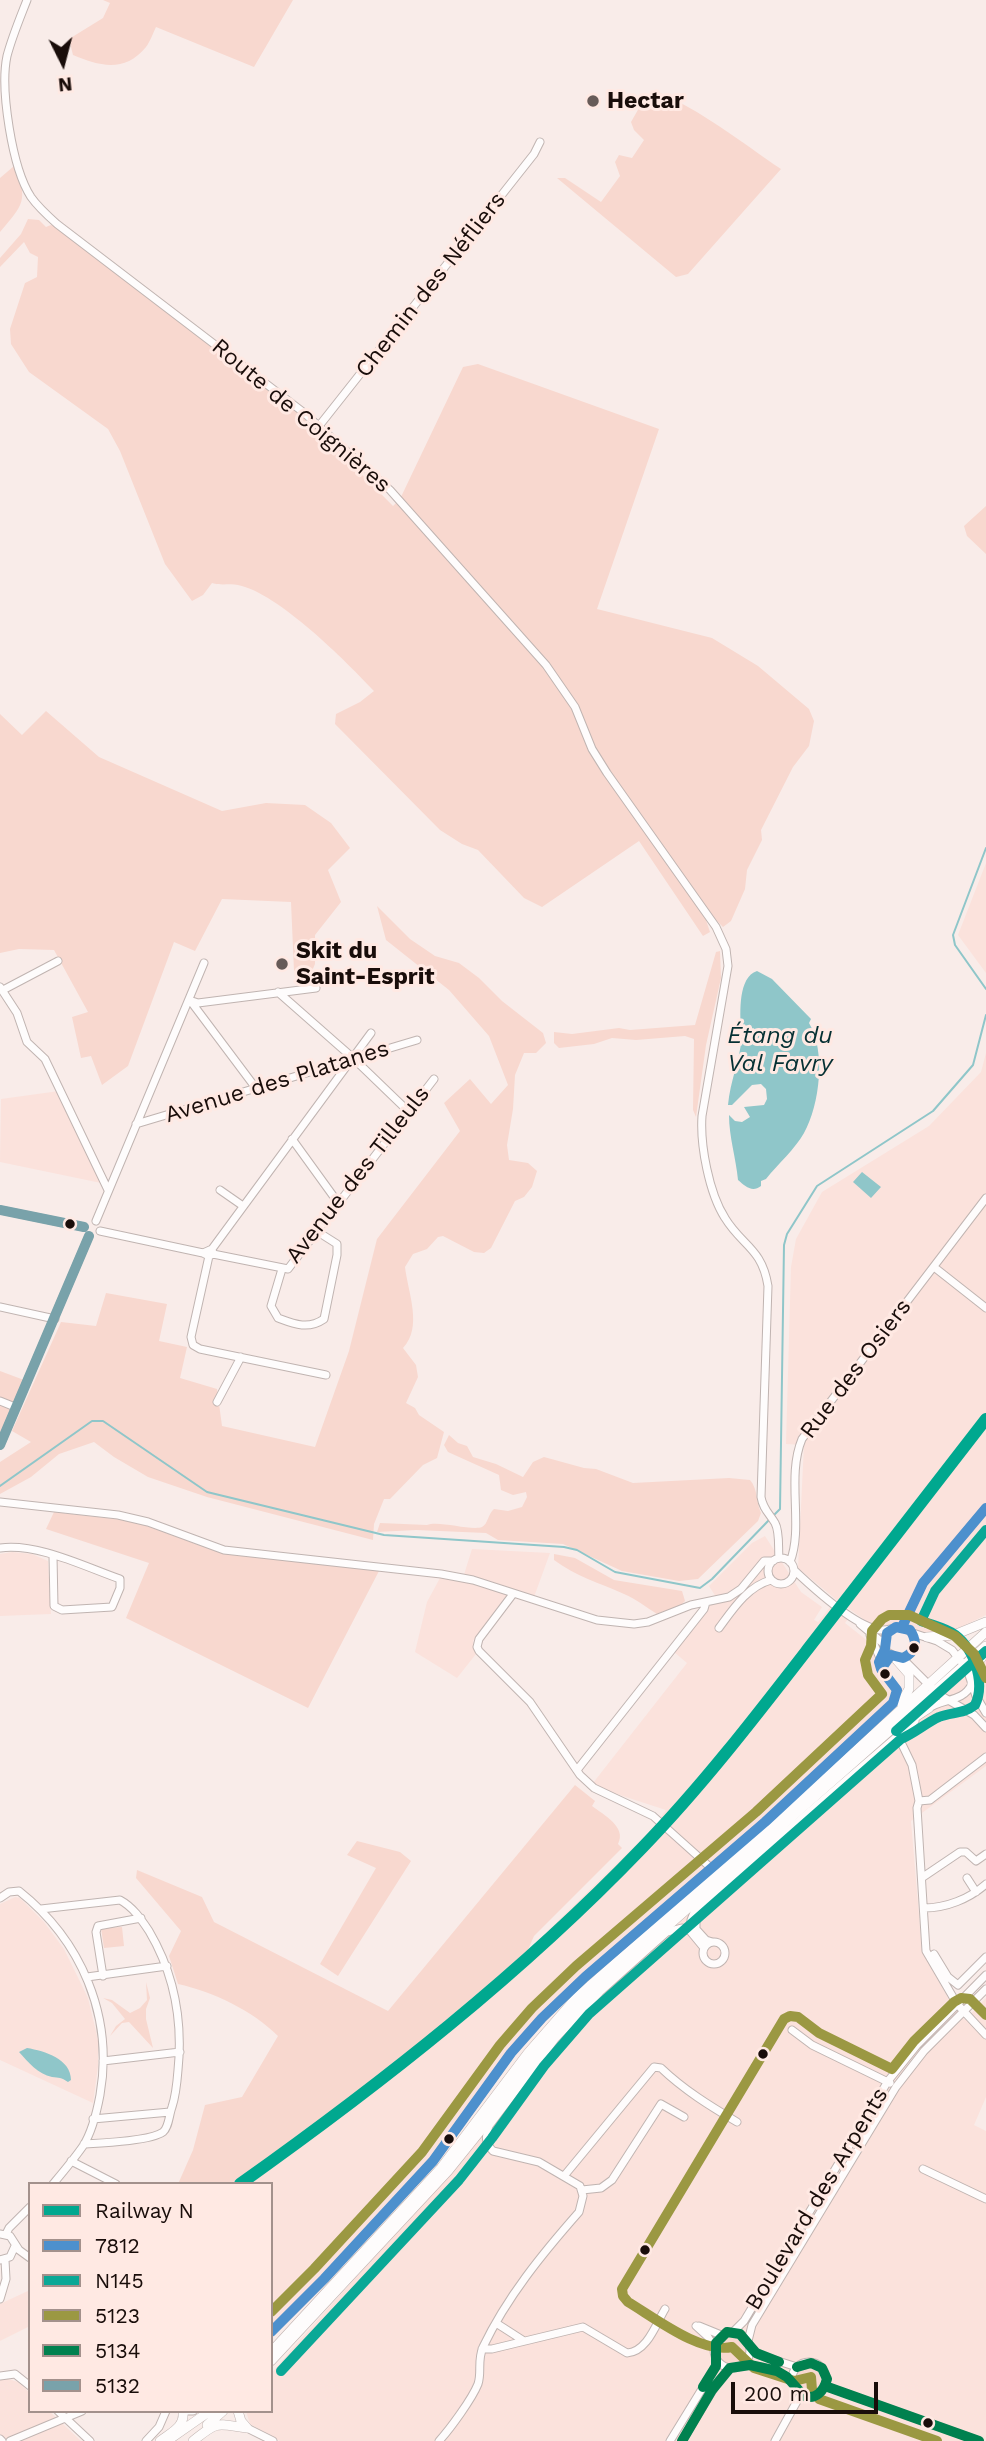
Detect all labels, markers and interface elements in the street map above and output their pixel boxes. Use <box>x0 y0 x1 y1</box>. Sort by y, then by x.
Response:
north arrow <box>28 28 98 98</box>
text: N <box>57 72 73 97</box>
place label: Hectar <box>607 87 684 115</box>
marker: Hectar <box>585 93 601 109</box>
street label: Chemin des Néfliers <box>350 187 512 383</box>
street label: Route de Coignières <box>206 333 396 499</box>
place label: Skit du Saint-Esprit <box>296 937 434 991</box>
marker: Skit du Saint-Esprit <box>274 956 290 972</box>
water label: Étang du Val Favry <box>727 1022 833 1078</box>
street label: Avenue des Platanes <box>162 1035 392 1129</box>
street label: Avenue des Tilleuls <box>280 1081 436 1269</box>
unlabelled marker <box>63 1217 77 1231</box>
street label: Rue des Osiers <box>795 1294 917 1444</box>
unlabelled marker <box>907 1641 921 1655</box>
unlabelled marker <box>878 1667 892 1681</box>
unlabelled marker <box>756 2047 770 2061</box>
street label: Boulevard des Arpents <box>740 2083 894 2315</box>
unlabelled marker <box>442 2132 456 2146</box>
legend <box>28 2182 273 2413</box>
text: Railway N <box>95 2198 194 2223</box>
text: 7812 <box>95 2233 140 2258</box>
unlabelled marker <box>638 2243 652 2257</box>
text: N145 <box>95 2268 144 2293</box>
text: 5123 <box>95 2303 140 2328</box>
text: 5134 <box>95 2338 141 2363</box>
scale bar <box>734 2368 881 2412</box>
text: 5132 <box>95 2373 140 2398</box>
text: 200 m <box>744 2381 810 2406</box>
unlabelled marker <box>921 2416 935 2430</box>

